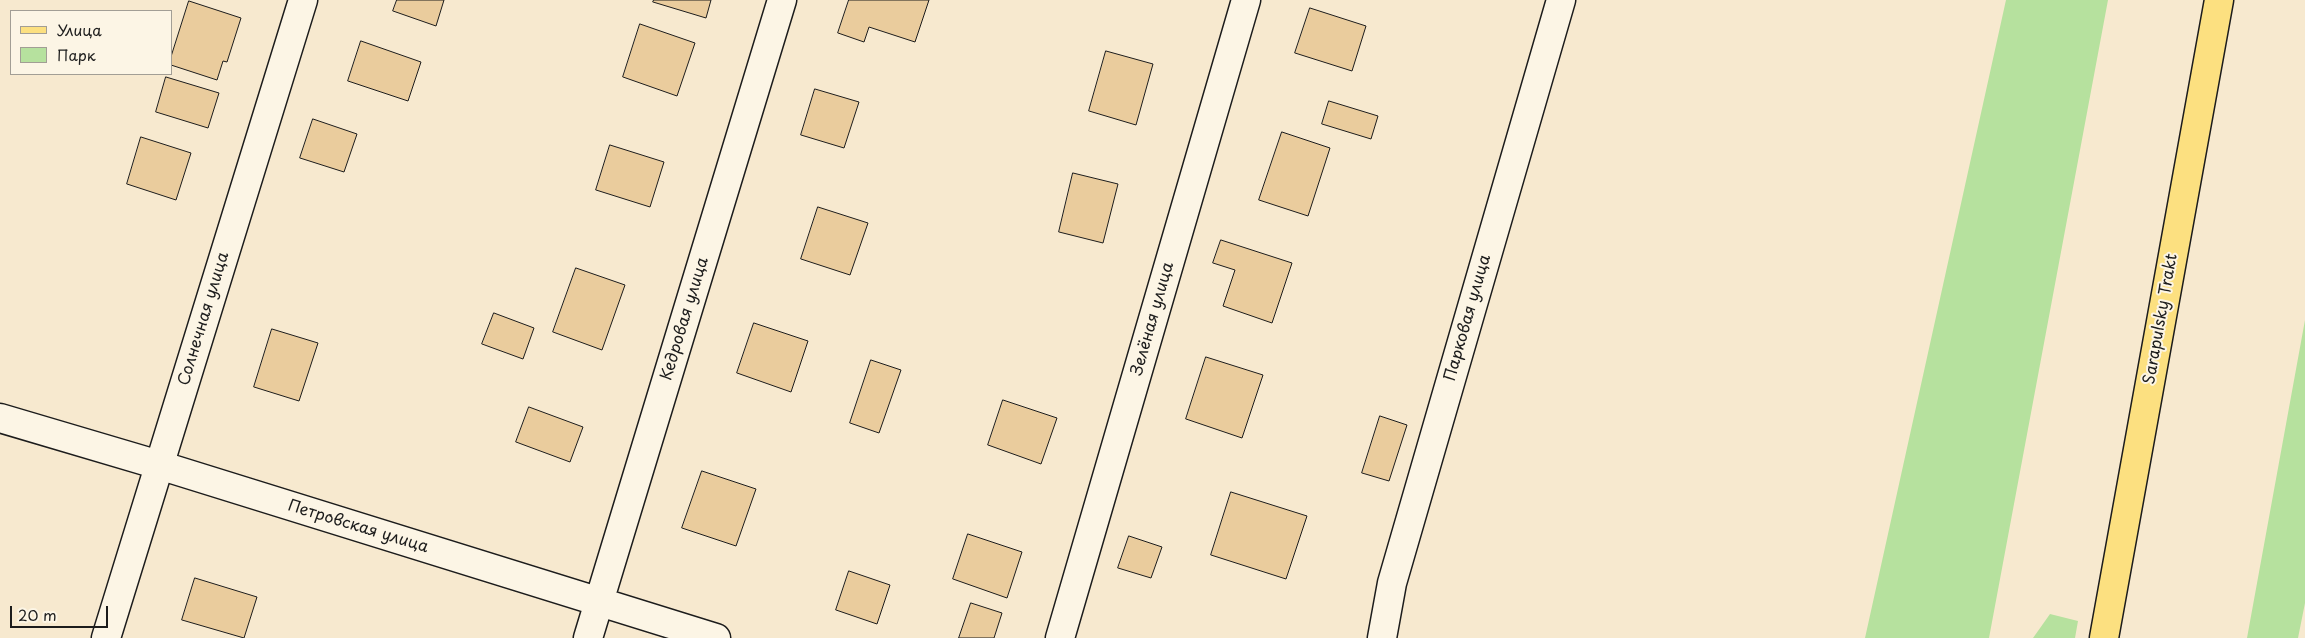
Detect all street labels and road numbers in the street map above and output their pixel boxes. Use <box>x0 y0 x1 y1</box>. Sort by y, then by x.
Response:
street label: Солнечная улица <box>175 250 233 388</box>
street label: Sarapulsky Trakt <box>2140 252 2182 386</box>
street label: Парковая улица <box>1441 253 1495 383</box>
street label: Кедровая улица <box>657 255 713 383</box>
street label: Зелёная улица <box>1128 260 1178 378</box>
street label: Петровская улица <box>285 496 431 558</box>

